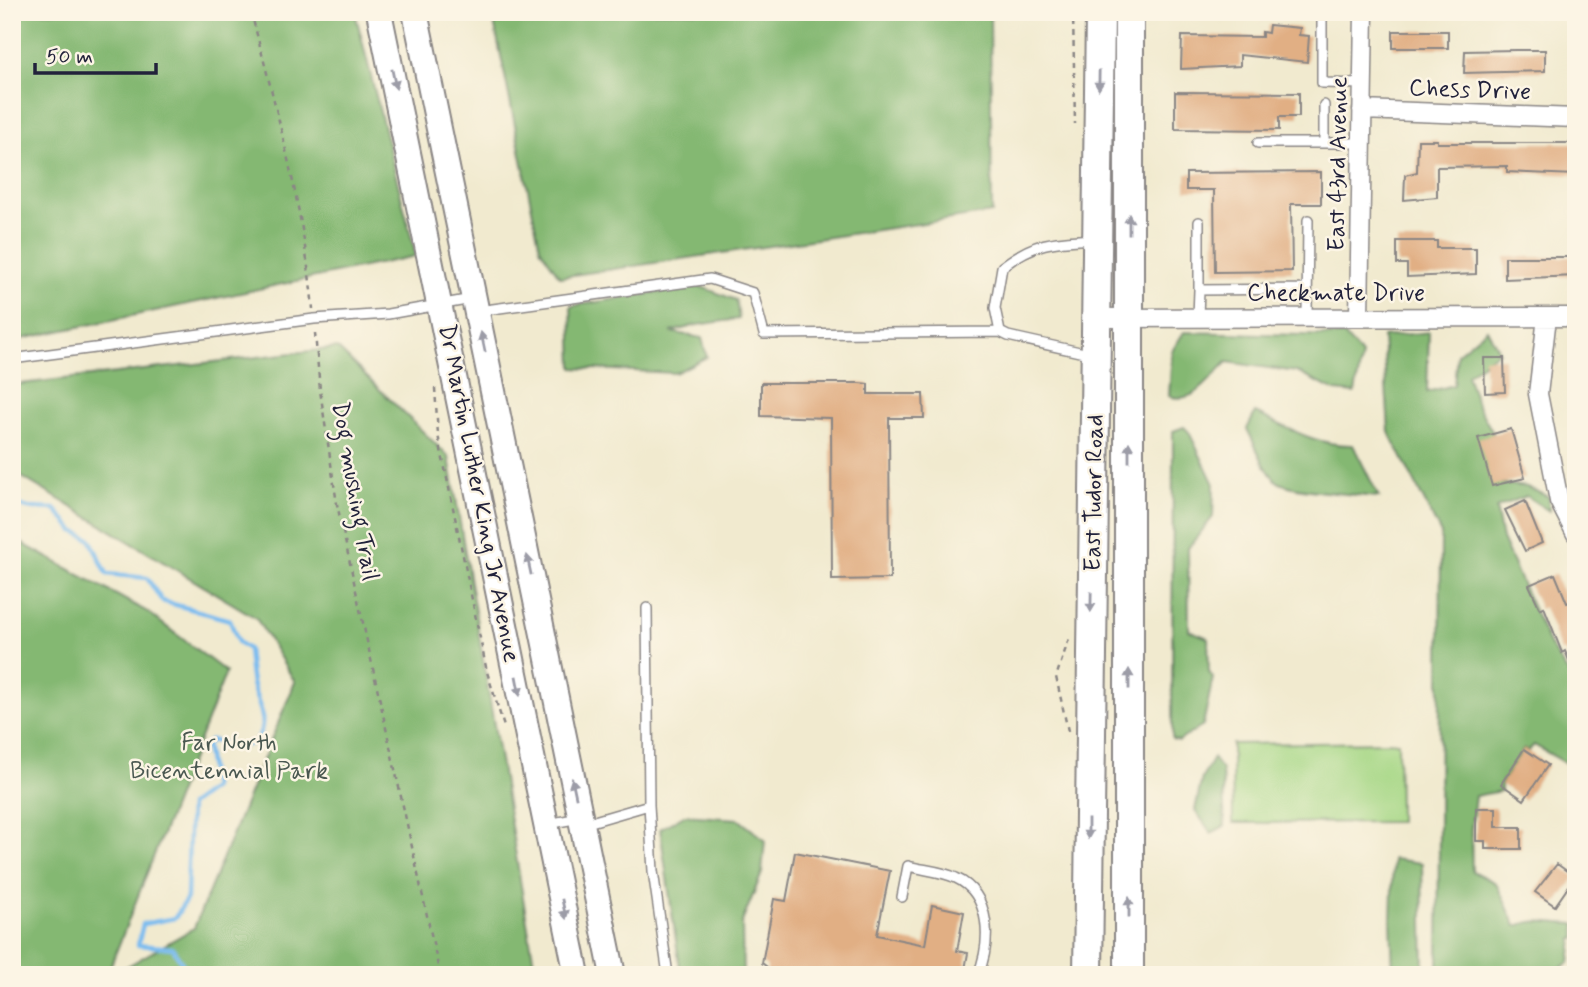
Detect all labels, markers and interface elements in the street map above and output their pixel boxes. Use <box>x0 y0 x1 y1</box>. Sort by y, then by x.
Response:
scale bar <box>35 32 156 76</box>
text: 50 m <box>46 43 93 71</box>
one-way arrow <box>388 68 399 90</box>
one-way arrow <box>1093 70 1105 92</box>
street label: Chess Drive <box>1408 73 1531 108</box>
street label: East 43rd Avenue <box>1321 76 1356 252</box>
one-way arrow <box>1123 213 1135 235</box>
street label: Checkmate Drive <box>1247 278 1425 309</box>
street label: Dr Martin Luther King Jr Avenue <box>430 321 527 665</box>
one-way arrow <box>477 331 488 353</box>
street label: Dog mushing Trail <box>321 400 386 584</box>
street label: East Tudor Road <box>1078 414 1111 572</box>
one-way arrow <box>1123 440 1135 462</box>
one-way arrow <box>523 554 534 576</box>
one-way arrow <box>1085 591 1097 613</box>
one-way arrow <box>1123 668 1135 690</box>
one-way arrow <box>513 675 524 697</box>
park label: Far North Bicentennial Park <box>130 728 328 787</box>
one-way arrow <box>569 777 580 799</box>
one-way arrow <box>1082 819 1094 841</box>
one-way arrow <box>1123 895 1135 917</box>
one-way arrow <box>558 898 569 920</box>

